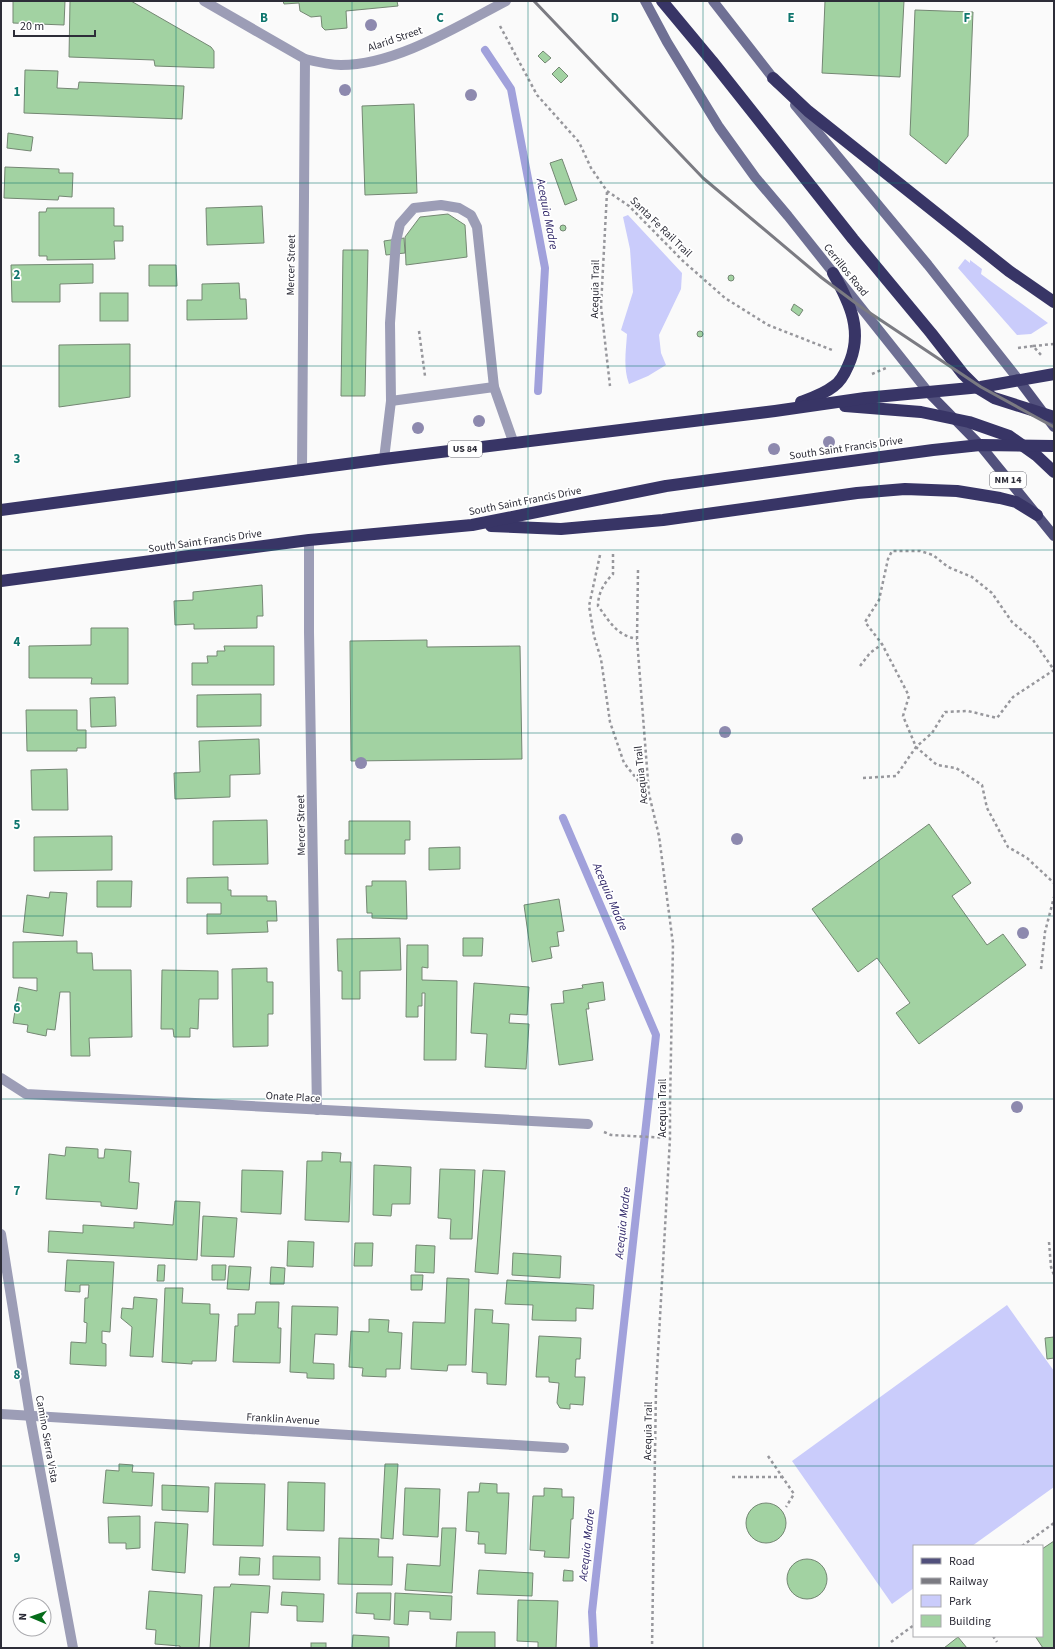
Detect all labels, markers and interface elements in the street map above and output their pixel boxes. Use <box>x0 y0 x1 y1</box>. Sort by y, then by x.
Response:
text: B <box>260 9 268 27</box>
text: C <box>436 9 444 27</box>
text: D <box>611 9 619 27</box>
text: E <box>787 9 795 27</box>
text: F <box>964 9 971 27</box>
scale bar <box>14 12 95 38</box>
text: 20 m <box>20 18 44 35</box>
street label: Alarid Street <box>366 23 425 55</box>
text: 1 <box>14 83 21 101</box>
water label: Acequia Madre <box>532 176 562 251</box>
street label: Santa Fe Rail Trail <box>627 193 696 261</box>
street label: Mercer Street <box>283 234 299 296</box>
street label: Cerrillos Road <box>820 240 872 300</box>
street label: Acequia Trail <box>587 259 603 319</box>
text: 2 <box>14 266 21 284</box>
street label: South Saint Francis Drive <box>788 433 904 463</box>
road number: US 84 <box>448 441 482 457</box>
text: 3 <box>14 450 21 468</box>
road number: NM 14 <box>990 472 1026 488</box>
street label: South Saint Francis Drive <box>467 483 583 519</box>
street label: South Saint Francis Drive <box>147 526 263 556</box>
text: 4 <box>14 633 21 651</box>
street label: Acequia Trail <box>630 745 652 805</box>
street label: Mercer Street <box>293 794 309 856</box>
text: 5 <box>14 816 21 834</box>
water label: Acequia Madre <box>588 859 632 934</box>
text: 6 <box>14 999 21 1017</box>
street label: Acequia Trail <box>655 1078 670 1137</box>
street label: Onate Place <box>265 1088 321 1106</box>
text: 7 <box>14 1182 21 1200</box>
water label: Acequia Madre <box>611 1186 635 1261</box>
text: 8 <box>14 1366 21 1384</box>
street label: Camino Sierra Vista <box>32 1394 62 1484</box>
street label: Acequia Trail <box>640 1401 656 1461</box>
street label: Franklin Avenue <box>246 1410 321 1428</box>
water label: Acequia Madre <box>575 1508 599 1583</box>
legend <box>913 1545 1043 1637</box>
text: 9 <box>14 1549 21 1567</box>
text: Road <box>949 1553 975 1570</box>
text: Railway <box>949 1573 988 1590</box>
text: Park <box>949 1593 971 1610</box>
north arrow <box>12 1597 52 1637</box>
text: N <box>15 1613 30 1621</box>
text: Building <box>949 1613 991 1630</box>

